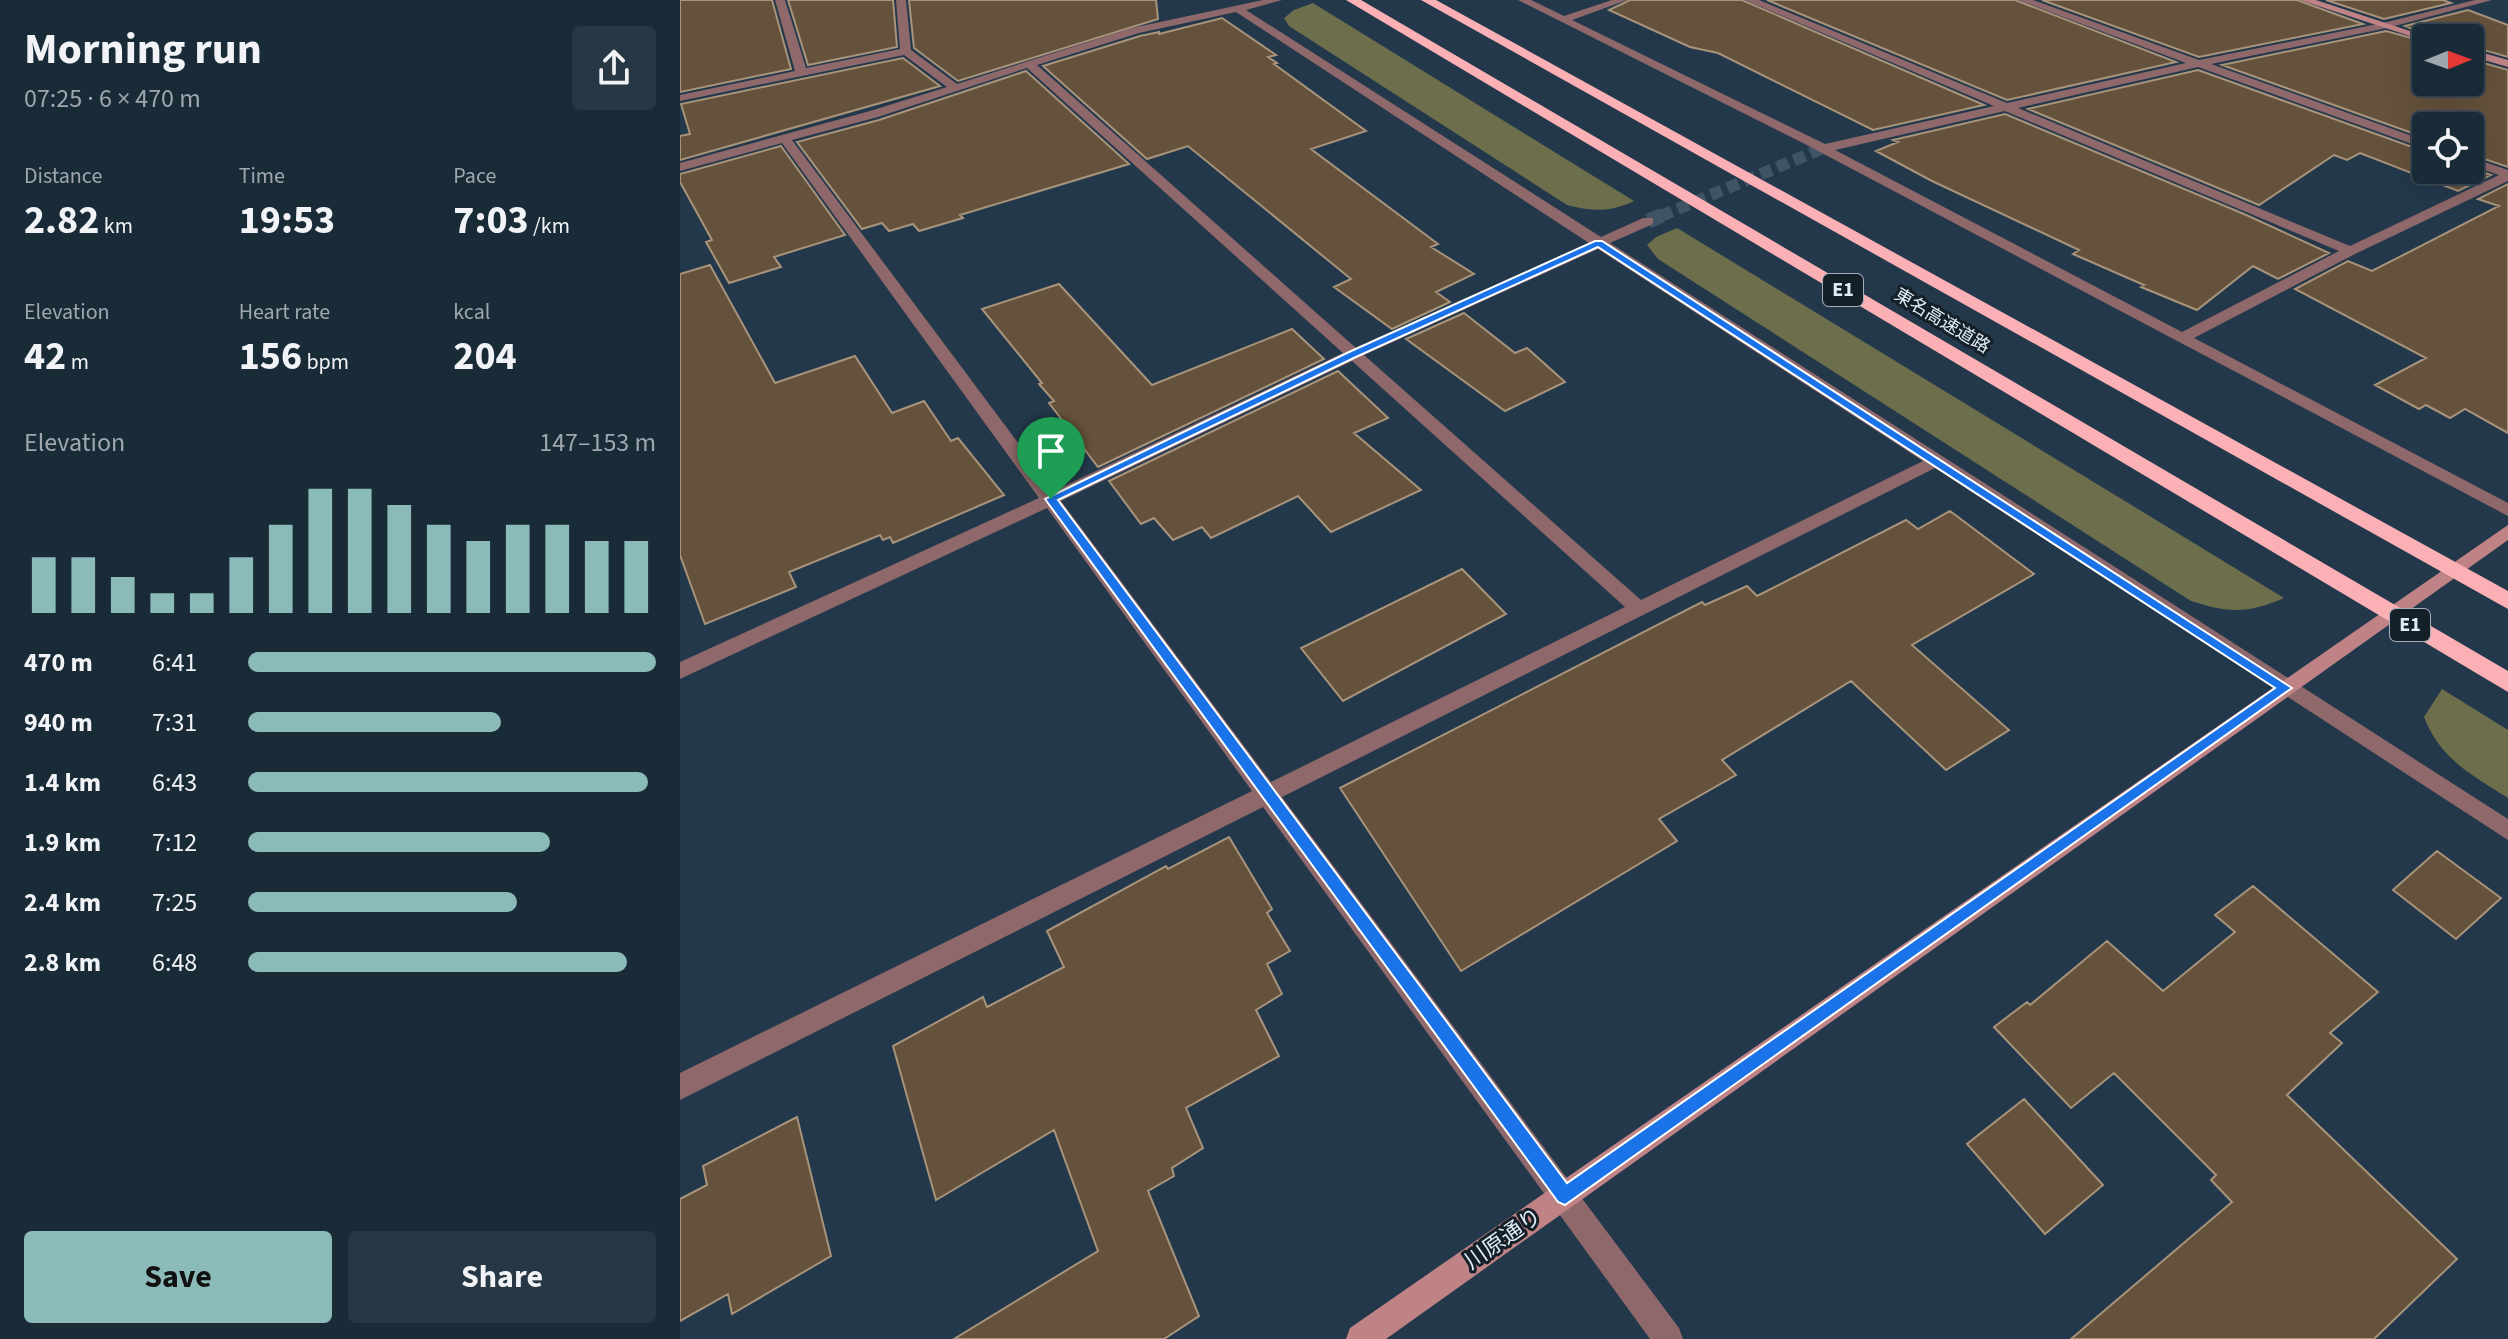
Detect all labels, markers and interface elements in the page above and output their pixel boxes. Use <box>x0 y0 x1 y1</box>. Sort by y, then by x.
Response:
text: Morning run <box>24 18 262 81</box>
north arrow <box>2412 24 2484 96</box>
map controls <box>2412 24 2484 184</box>
button: share <box>572 26 656 110</box>
text: 07:25 · 6 × 470 m <box>24 80 201 117</box>
button: locate <box>2412 112 2484 184</box>
text: Distance <box>24 160 102 192</box>
text: Time <box>239 160 285 192</box>
text: Pace <box>453 160 496 192</box>
text: 2.82 <box>24 192 99 249</box>
text: 19:53 <box>239 192 335 249</box>
text: 7:03 <box>453 192 529 249</box>
text: km <box>99 210 133 242</box>
text: /km <box>529 210 570 242</box>
road number: E1 <box>1823 274 1863 306</box>
street label: 東名高速道路 <box>1889 282 1995 360</box>
text: Elevation <box>24 296 110 328</box>
text: Heart rate <box>239 296 330 328</box>
text: kcal <box>453 296 490 328</box>
text: 42 <box>24 328 66 385</box>
text: 156 <box>239 328 302 385</box>
text: 204 <box>453 328 517 385</box>
text: m <box>66 346 89 378</box>
text: bpm <box>302 346 349 378</box>
pin <box>1017 417 1085 499</box>
text: Elevation <box>24 424 125 461</box>
text: 147–153 m <box>539 424 656 461</box>
icon: arrive <box>1029 429 1073 473</box>
road number: E1 <box>2390 609 2430 641</box>
text: 470 m <box>24 644 93 681</box>
text: 6:41 <box>152 644 197 681</box>
text: 940 m <box>24 704 93 741</box>
text: 7:31 <box>152 704 197 741</box>
text: 1.4 km <box>24 764 101 801</box>
text: 6:43 <box>152 764 197 801</box>
text: 1.9 km <box>24 824 101 861</box>
text: 7:12 <box>152 824 197 861</box>
text: 2.4 km <box>24 884 101 921</box>
text: 7:25 <box>152 884 197 921</box>
text: 2.8 km <box>24 944 101 981</box>
text: 6:48 <box>152 944 197 981</box>
street label: 川原通り <box>1458 1201 1548 1277</box>
button: Save <box>24 1231 332 1323</box>
button: Share <box>348 1231 656 1323</box>

